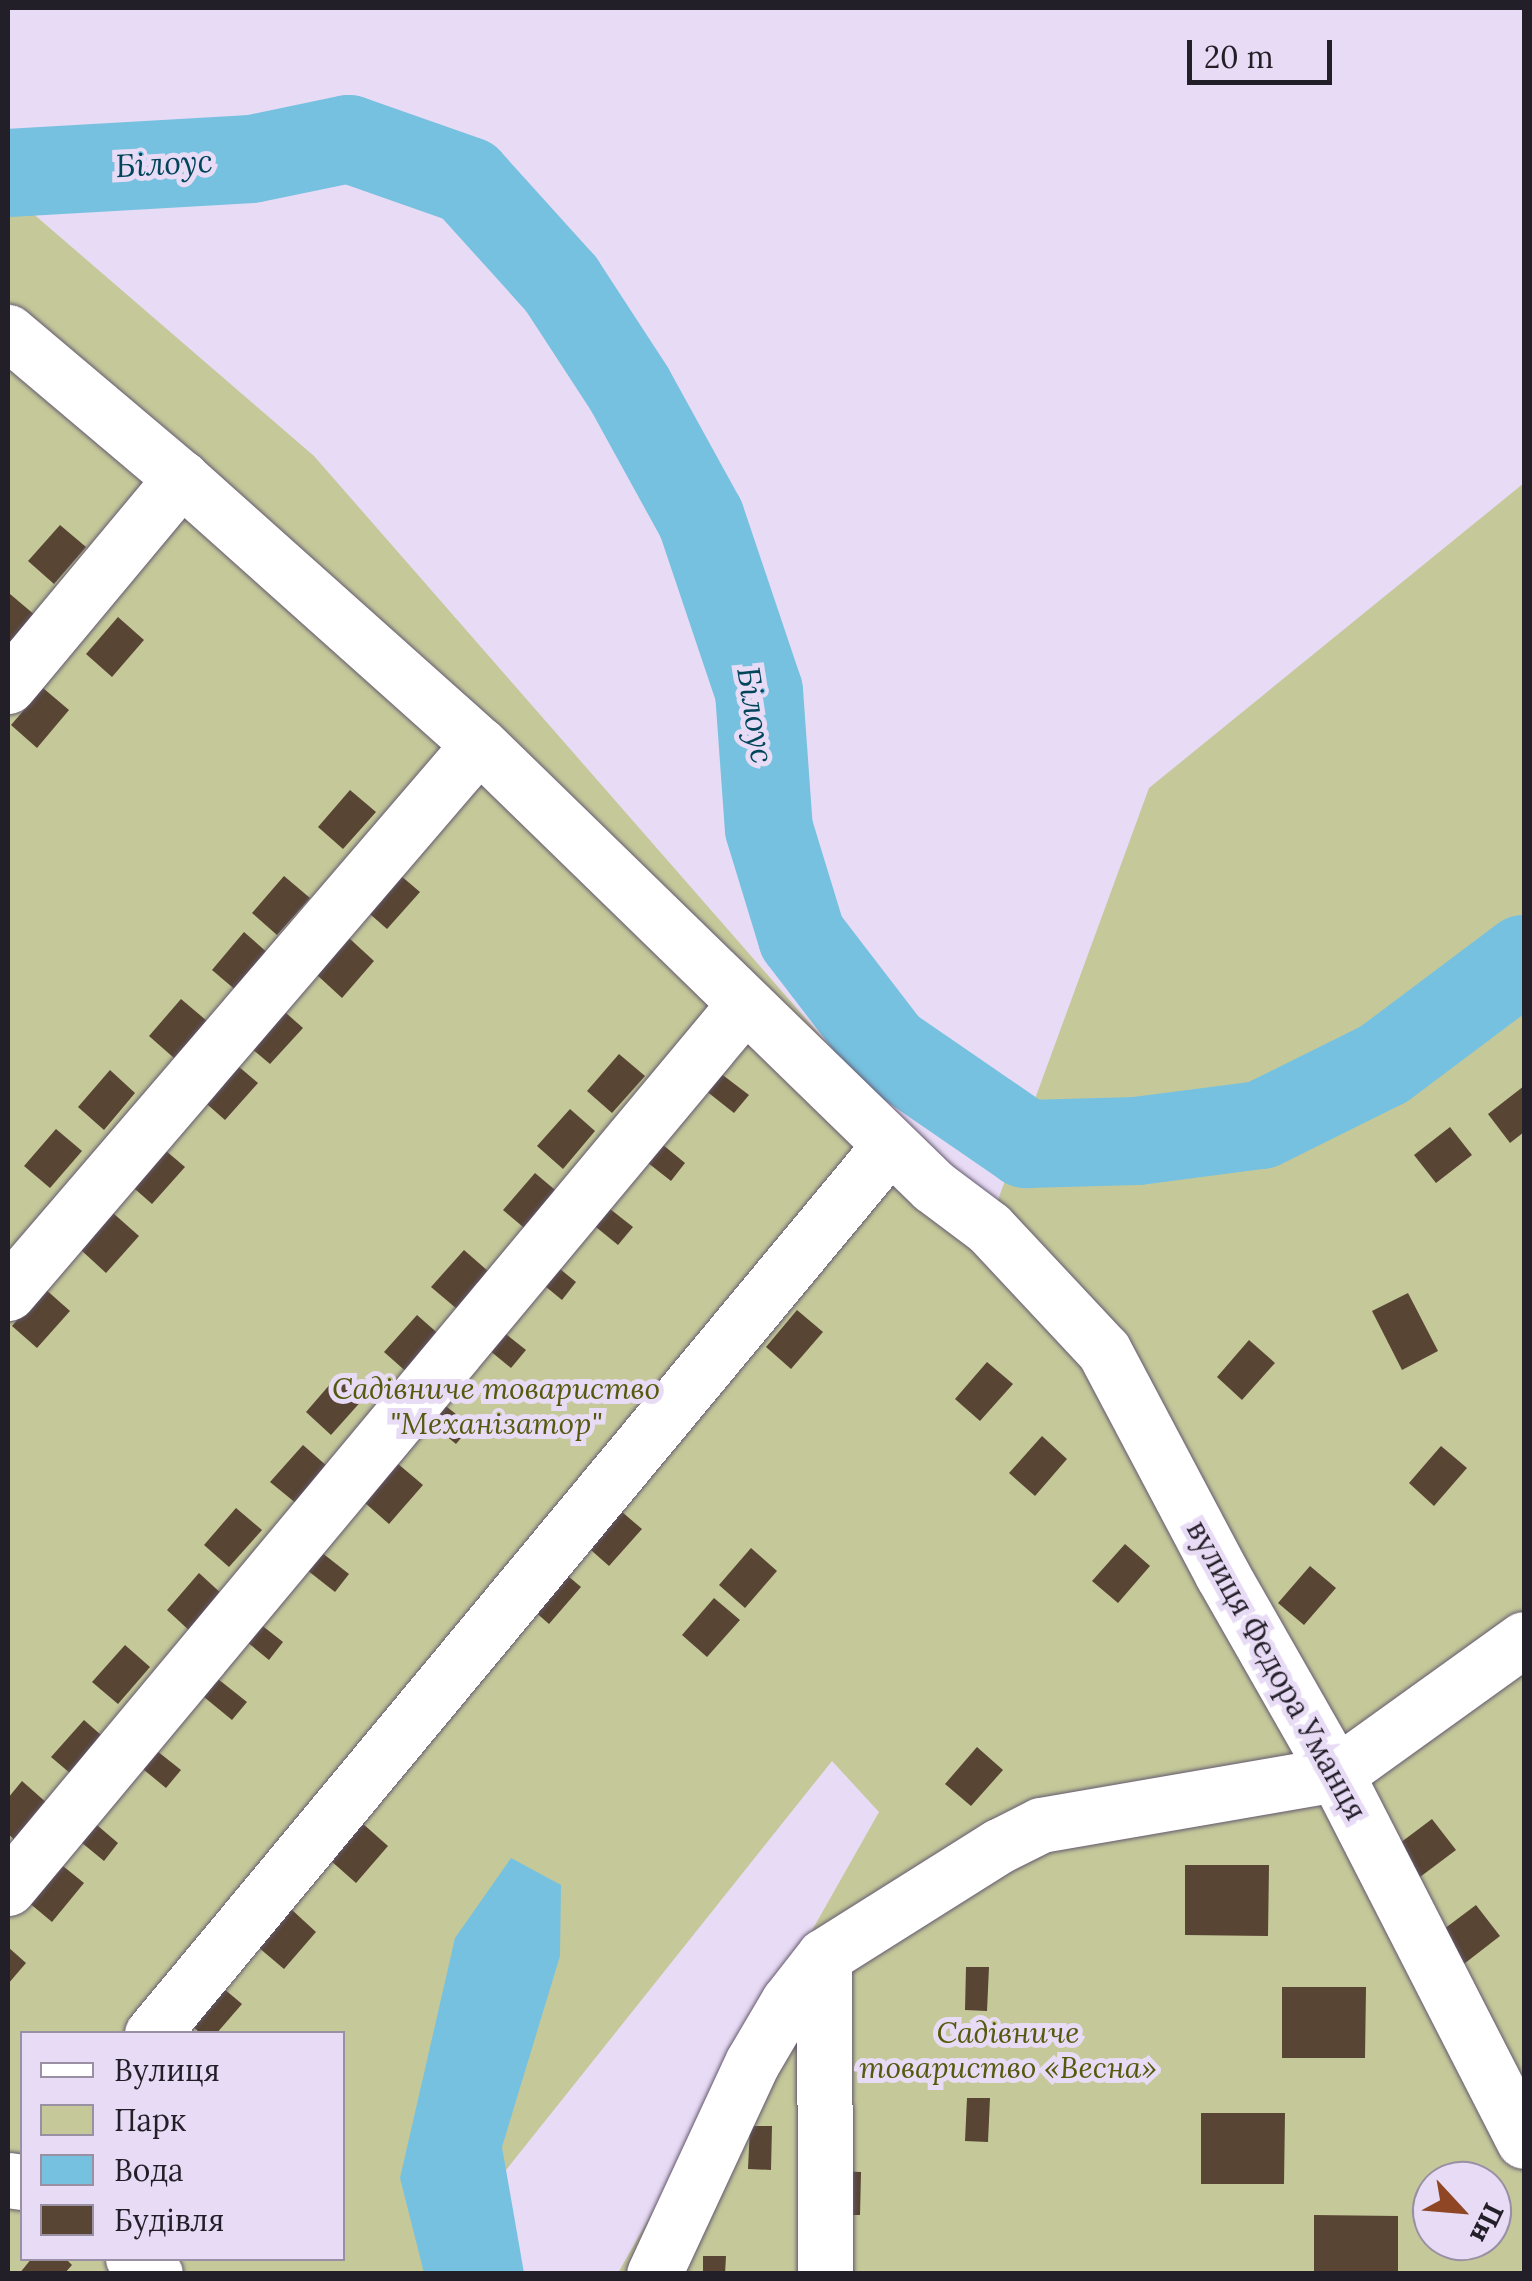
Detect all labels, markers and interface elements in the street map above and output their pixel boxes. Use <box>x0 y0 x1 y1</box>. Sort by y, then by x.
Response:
scale bar <box>1192 20 1337 82</box>
text: 20 m <box>1204 38 1273 76</box>
water label: Білоус <box>115 142 213 186</box>
water label: Білоус <box>728 664 782 766</box>
park label: Садівниче товариство "Механізатор" <box>332 1370 660 1440</box>
street label: вулиця Федора Уманця <box>1180 1514 1374 1826</box>
park label: Садівниче товариство «Весна» <box>859 2014 1157 2084</box>
legend <box>20 2031 345 2261</box>
text: Вулиця <box>114 2051 220 2089</box>
text: Парк <box>114 2101 186 2139</box>
text: Вода <box>114 2151 183 2189</box>
north arrow <box>1412 2161 1512 2261</box>
text: Пн <box>1462 2197 1512 2249</box>
text: Будівля <box>114 2201 224 2239</box>

